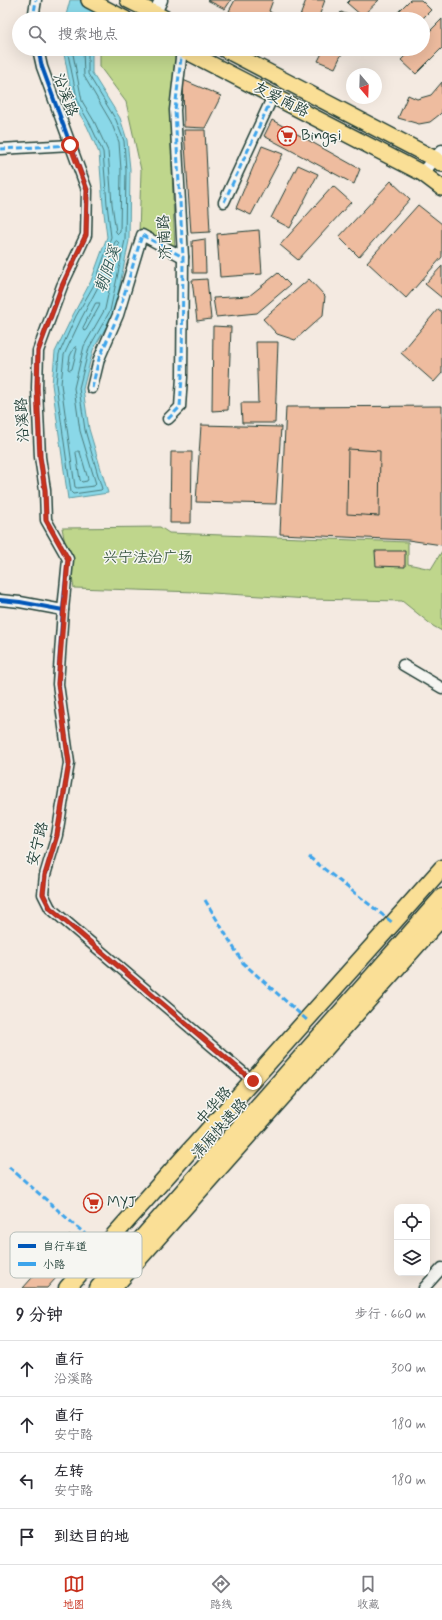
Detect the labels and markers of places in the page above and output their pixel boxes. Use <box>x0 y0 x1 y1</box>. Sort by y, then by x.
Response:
supermarket icon: Bingqi <box>276 125 298 147</box>
place label: Bingqi <box>301 126 341 147</box>
supermarket icon: MYJ <box>82 1192 104 1214</box>
place label: MYJ <box>107 1193 136 1213</box>

